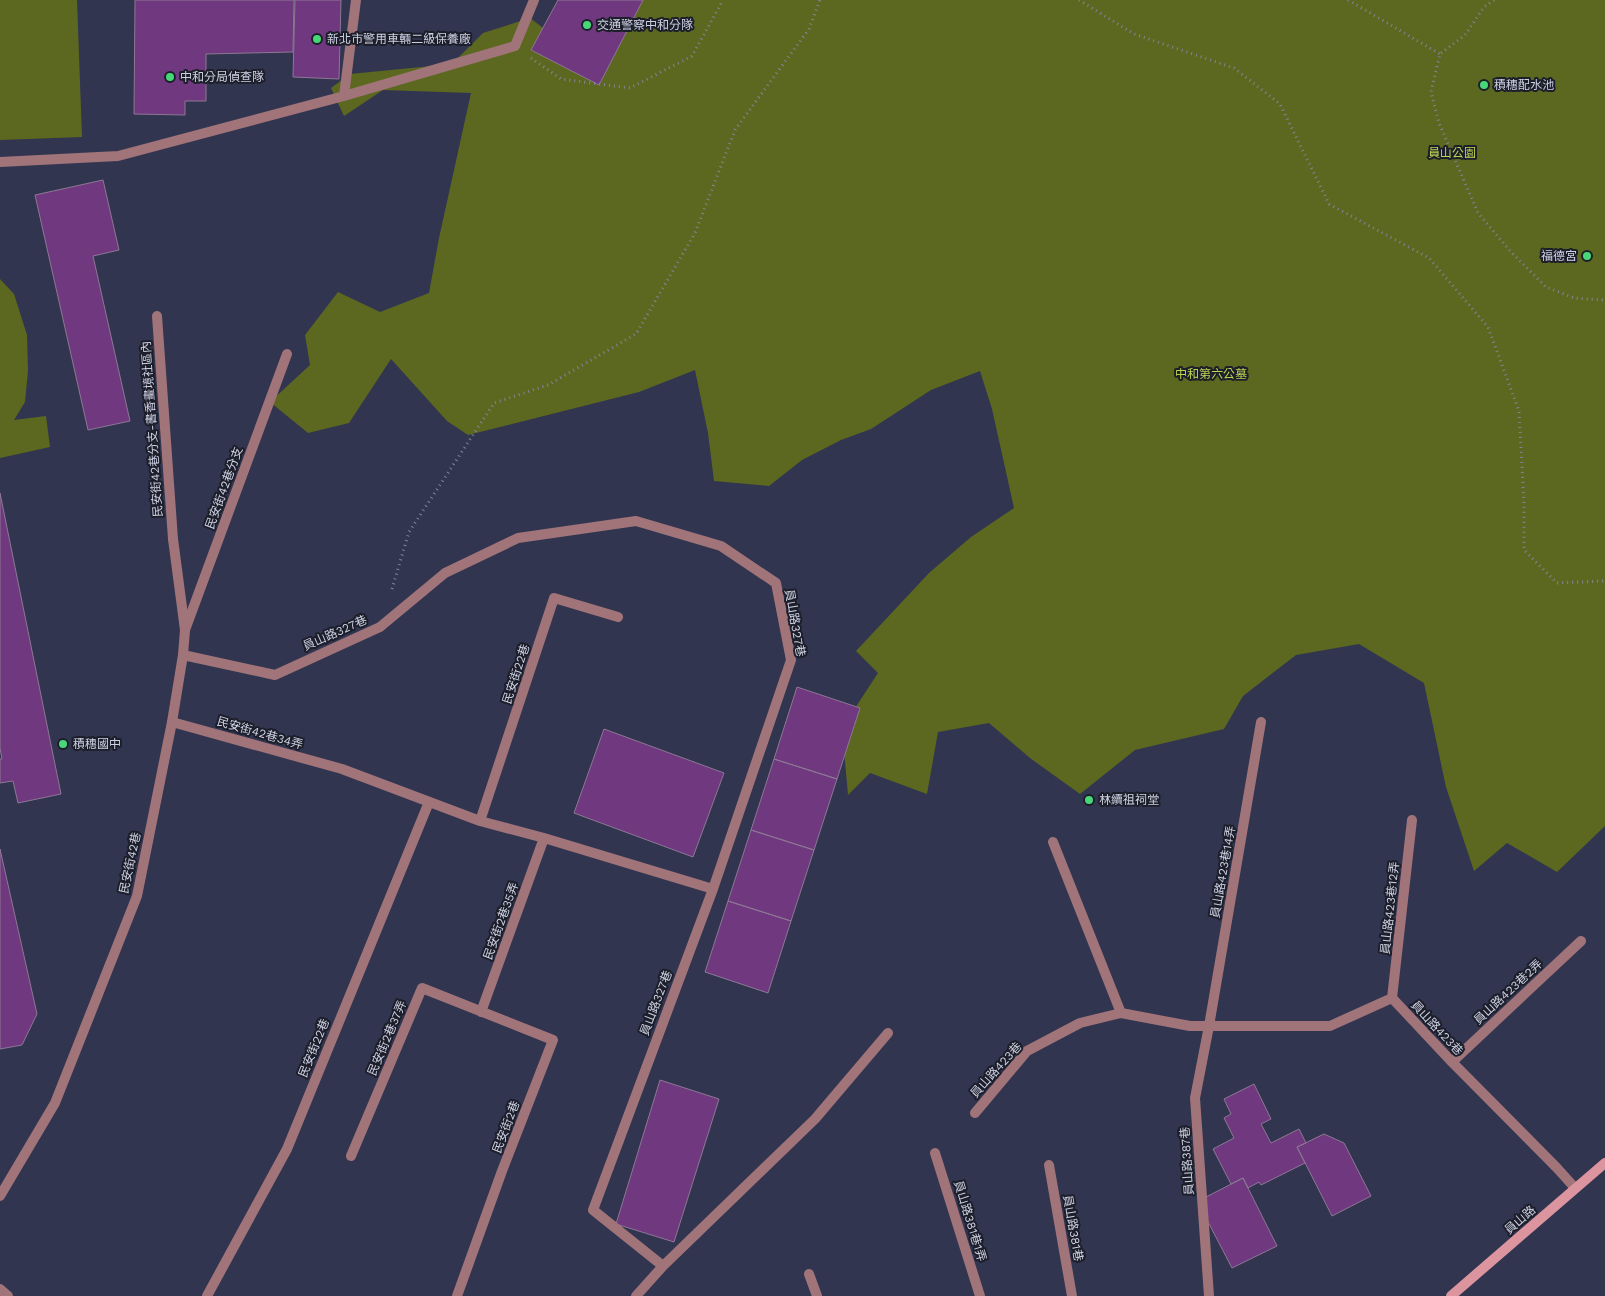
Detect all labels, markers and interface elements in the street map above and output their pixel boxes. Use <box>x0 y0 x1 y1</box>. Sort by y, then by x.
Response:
place label: 交通警察中和分隊 <box>597 18 693 32</box>
marker: 交通警察中和分隊 <box>581 19 593 31</box>
place label: 新北市警用車輛二級保養廠 <box>327 32 471 46</box>
marker: 新北市警用車輛二級保養廠 <box>311 33 323 45</box>
place label: 中和分局偵查隊 <box>180 70 264 84</box>
marker: 中和分局偵查隊 <box>164 71 176 83</box>
place label: 積穗配水池 <box>1494 78 1554 92</box>
marker: 積穗配水池 <box>1478 79 1490 91</box>
park label: 員山公園 <box>1428 146 1476 160</box>
place label: 福德宮 <box>1541 249 1577 263</box>
marker: 福德宮 <box>1581 250 1593 262</box>
street label: 民安街42巷分支-書香畫境社區內 <box>139 341 165 517</box>
park label: 中和第六公墓 <box>1175 367 1247 381</box>
street label: 民安街42巷分支 <box>203 445 245 531</box>
street label: 員山路327巷 <box>782 588 808 658</box>
street label: 員山路327巷 <box>301 613 369 653</box>
street label: 民安街22巷 <box>500 642 532 706</box>
street label: 民安街42巷34弄 <box>215 714 305 752</box>
place label: 積穗國中 <box>73 737 121 751</box>
marker: 積穗國中 <box>57 738 69 750</box>
place label: 林續祖祠堂 <box>1099 793 1159 807</box>
marker: 林續祖祠堂 <box>1083 794 1095 806</box>
street label: 員山路423巷14弄 <box>1208 825 1238 919</box>
street label: 民安街42巷 <box>117 831 143 895</box>
street label: 員山路423巷12弄 <box>1378 861 1402 955</box>
street label: 民安街2巷35弄 <box>481 881 521 961</box>
street label: 員山路423巷2弄 <box>1471 957 1545 1027</box>
street label: 員山路327巷 <box>637 969 675 1037</box>
street label: 民安街2巷37弄 <box>365 998 409 1078</box>
street label: 員山路423巷 <box>1408 998 1466 1058</box>
street label: 民安街22巷 <box>296 1017 332 1079</box>
street label: 員山路423巷 <box>968 1040 1024 1100</box>
street label: 民安街2巷 <box>490 1099 522 1155</box>
street label: 員山路387巷 <box>1178 1126 1196 1196</box>
street label: 員山路381巷1弄 <box>951 1179 989 1263</box>
street label: 員山路381巷 <box>1060 1194 1086 1262</box>
street label: 員山路 <box>1502 1203 1538 1237</box>

